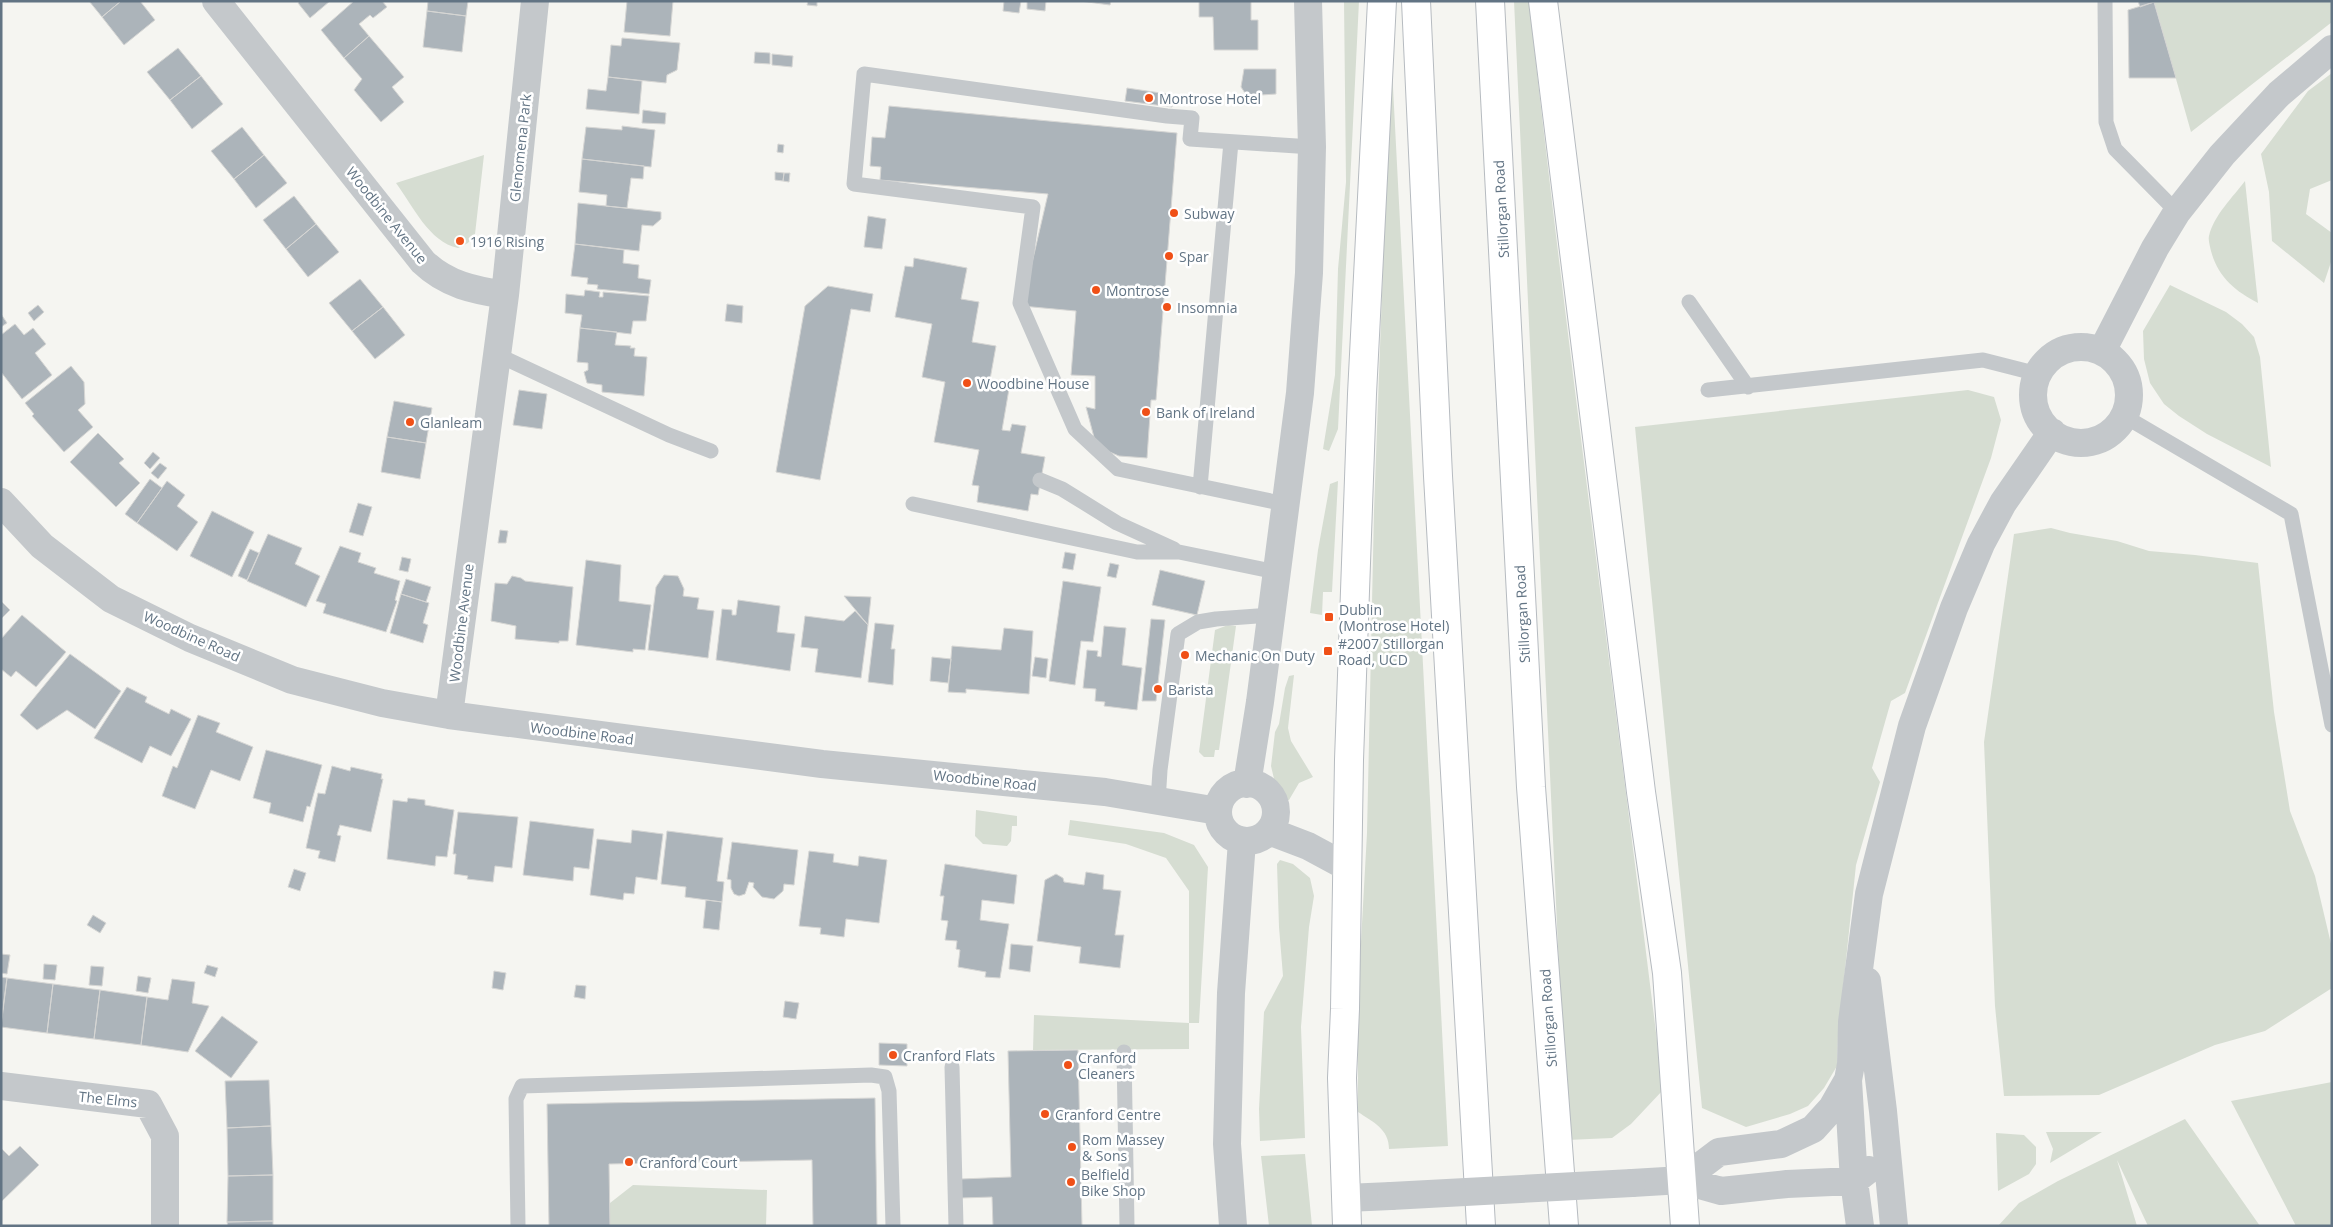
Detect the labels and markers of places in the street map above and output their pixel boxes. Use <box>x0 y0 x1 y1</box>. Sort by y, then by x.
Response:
place label: Montrose Hotel <box>1159 89 1261 108</box>
marker: Montrose Hotel <box>1143 92 1155 104</box>
place label: Subway <box>1184 204 1235 223</box>
marker: Subway <box>1168 207 1180 219</box>
place label: 1916 Rising <box>470 232 545 251</box>
marker: 1916 Rising <box>454 235 466 247</box>
place label: Spar <box>1179 247 1209 266</box>
marker: Spar <box>1163 250 1175 262</box>
place label: Montrose <box>1106 281 1169 300</box>
marker: Montrose <box>1090 284 1102 296</box>
place label: Insomnia <box>1177 298 1237 317</box>
marker: Insomnia <box>1161 301 1173 313</box>
place label: Woodbine House <box>977 374 1090 393</box>
marker: Woodbine House <box>961 377 973 389</box>
place label: Bank of Ireland <box>1156 403 1255 422</box>
marker: Bank of Ireland <box>1140 406 1152 418</box>
place label: Glanleam <box>420 413 482 432</box>
marker: Glanleam <box>404 416 416 428</box>
place label: Dublin (Montrose Hotel) <box>1339 600 1449 635</box>
marker: Dublin (Montrose Hotel) <box>1323 611 1335 623</box>
place label: #2007 Stillorgan Road, UCD <box>1338 634 1444 669</box>
marker: #2007 Stillorgan Road, UCD <box>1322 645 1334 657</box>
place label: Mechanic On Duty <box>1195 646 1316 665</box>
marker: Mechanic On Duty <box>1179 649 1191 661</box>
place label: Barista <box>1168 680 1214 699</box>
marker: Barista <box>1152 683 1164 695</box>
place label: Cranford Flats <box>903 1046 995 1065</box>
place label: Cranford Cleaners <box>1078 1048 1136 1083</box>
marker: Cranford Flats <box>887 1049 899 1061</box>
marker: Cranford Cleaners <box>1062 1059 1074 1071</box>
place label: Cranford Centre <box>1055 1105 1161 1124</box>
marker: Cranford Centre <box>1039 1108 1051 1120</box>
place label: Rom Massey & Sons <box>1082 1130 1165 1165</box>
marker: Rom Massey & Sons <box>1066 1141 1078 1153</box>
place label: Cranford Court <box>639 1153 738 1172</box>
marker: Cranford Court <box>623 1156 635 1168</box>
place label: Belfield Bike Shop <box>1081 1165 1146 1200</box>
marker: Belfield Bike Shop <box>1065 1176 1077 1188</box>

